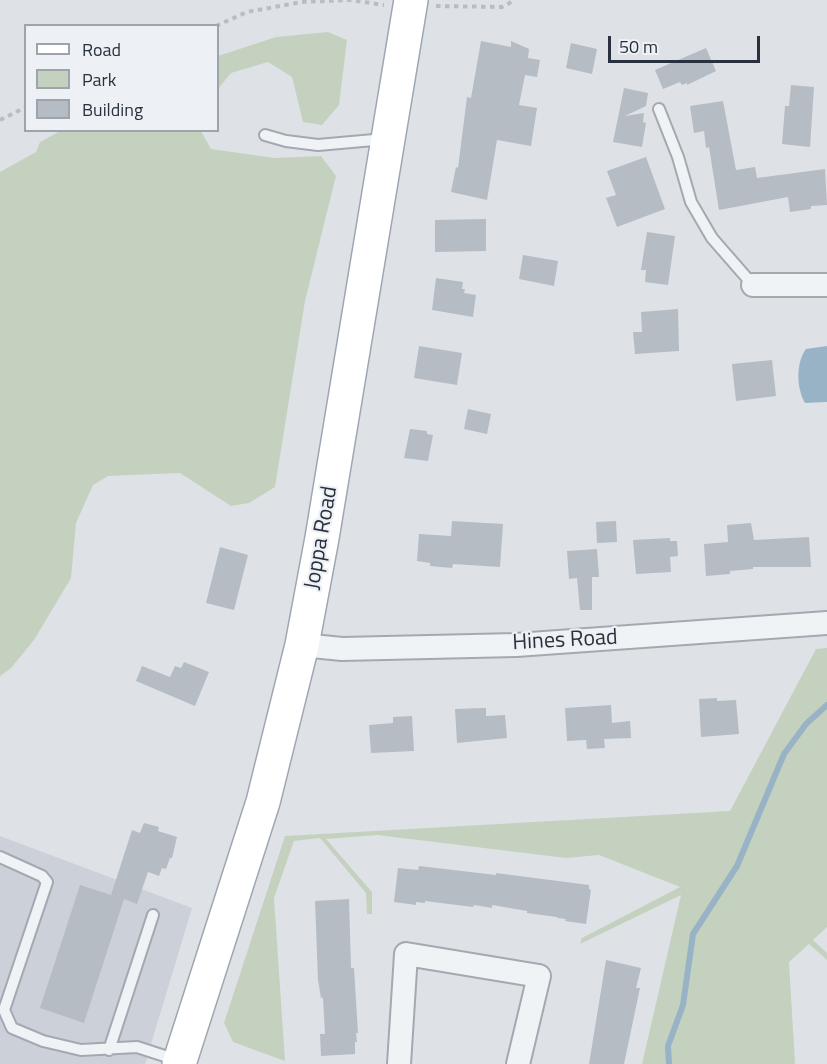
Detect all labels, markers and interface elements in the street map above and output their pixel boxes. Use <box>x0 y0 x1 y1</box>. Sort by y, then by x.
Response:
legend <box>24 24 219 132</box>
scale bar <box>611 24 762 62</box>
text: 50 m <box>619 33 658 60</box>
text: Road <box>82 36 121 63</box>
text: Park <box>82 66 116 93</box>
text: Building <box>82 96 143 123</box>
street label: Joppa Road <box>300 484 344 592</box>
street label: Hines Road <box>512 625 618 657</box>

